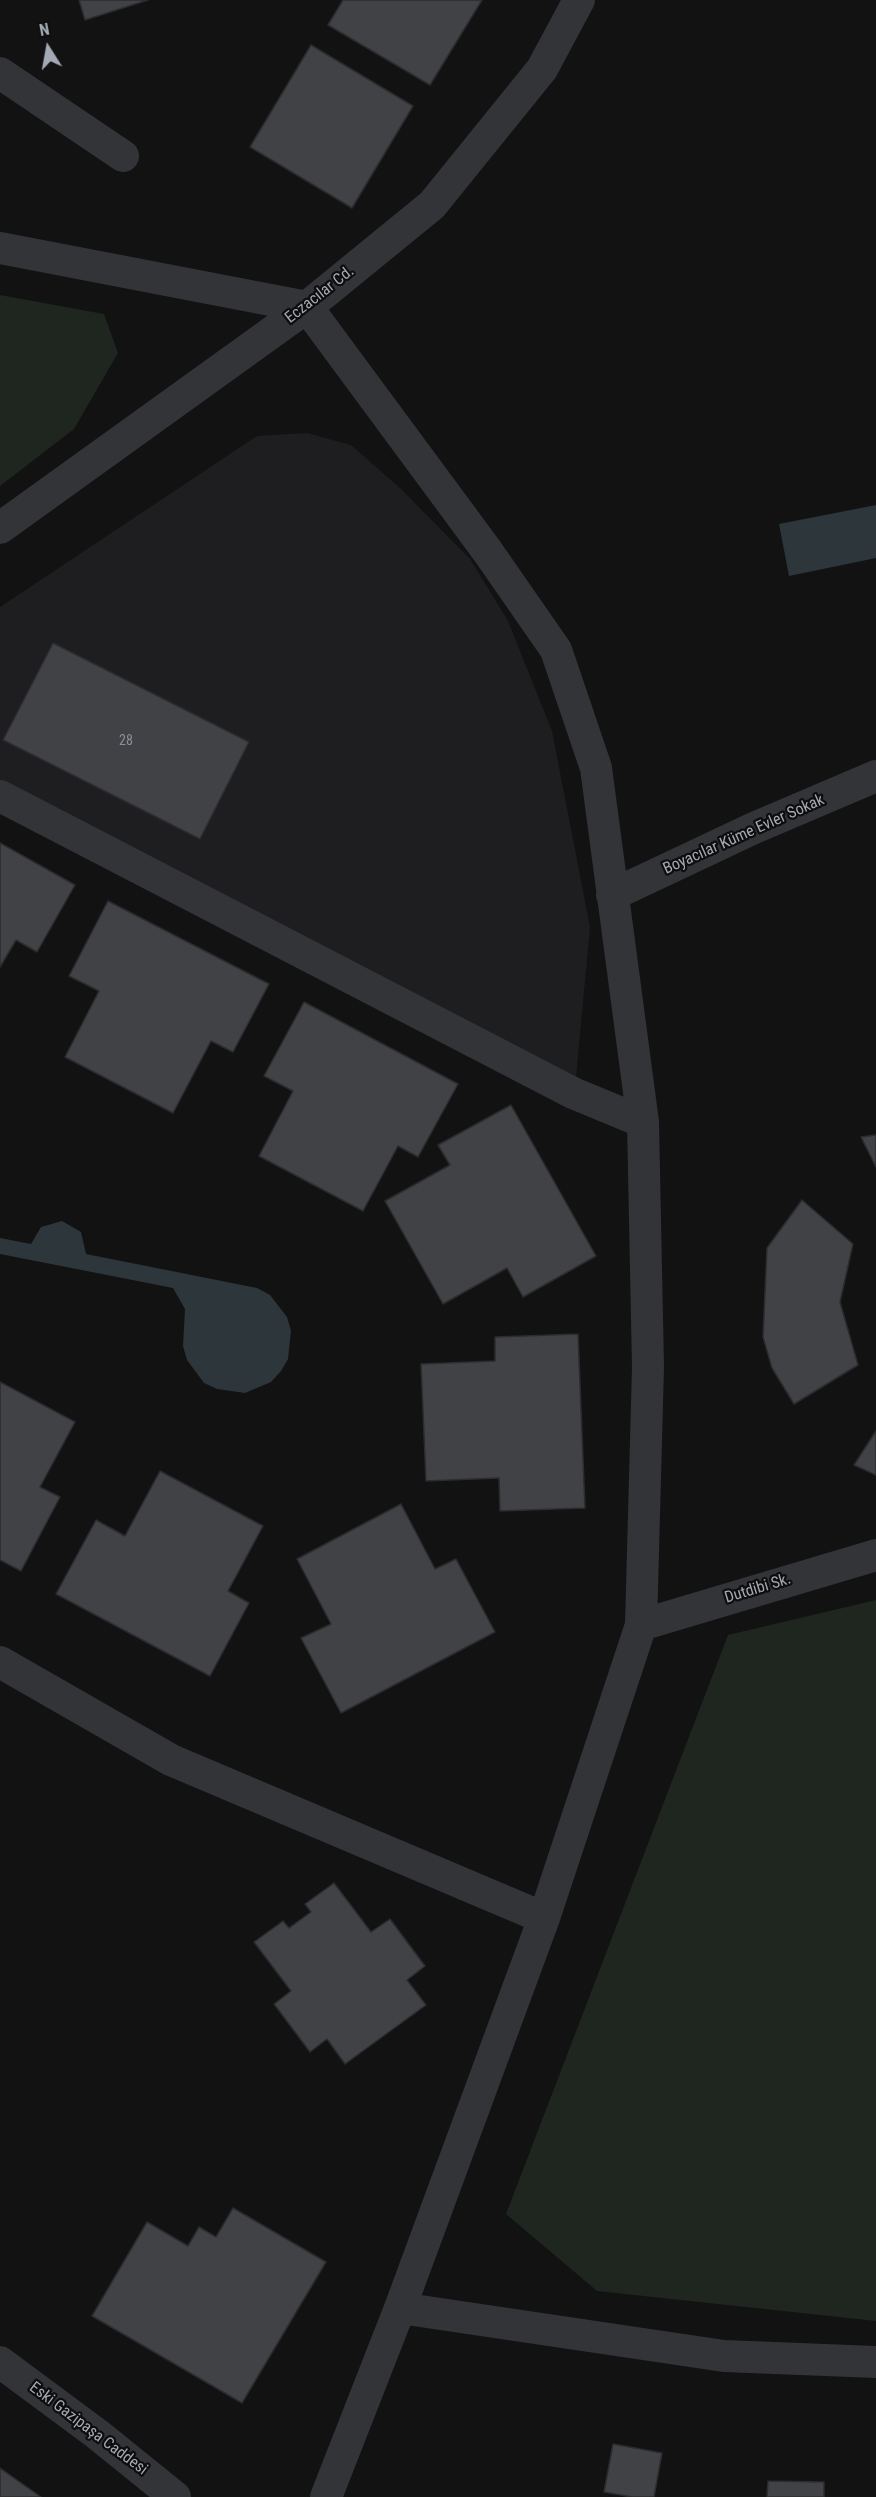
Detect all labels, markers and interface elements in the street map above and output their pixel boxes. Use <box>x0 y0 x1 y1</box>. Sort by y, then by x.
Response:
north arrow <box>18 18 78 78</box>
text: N <box>38 20 51 40</box>
street label: Eczacılar Cd. <box>282 262 358 328</box>
house number: 28 <box>119 733 133 749</box>
street label: Boyacılar Küme Evler Sokak <box>661 791 827 879</box>
street label: Dutdibi Sk. <box>723 1570 793 1608</box>
street label: Eski Gazipaşa Caddesi <box>25 2378 151 2480</box>

